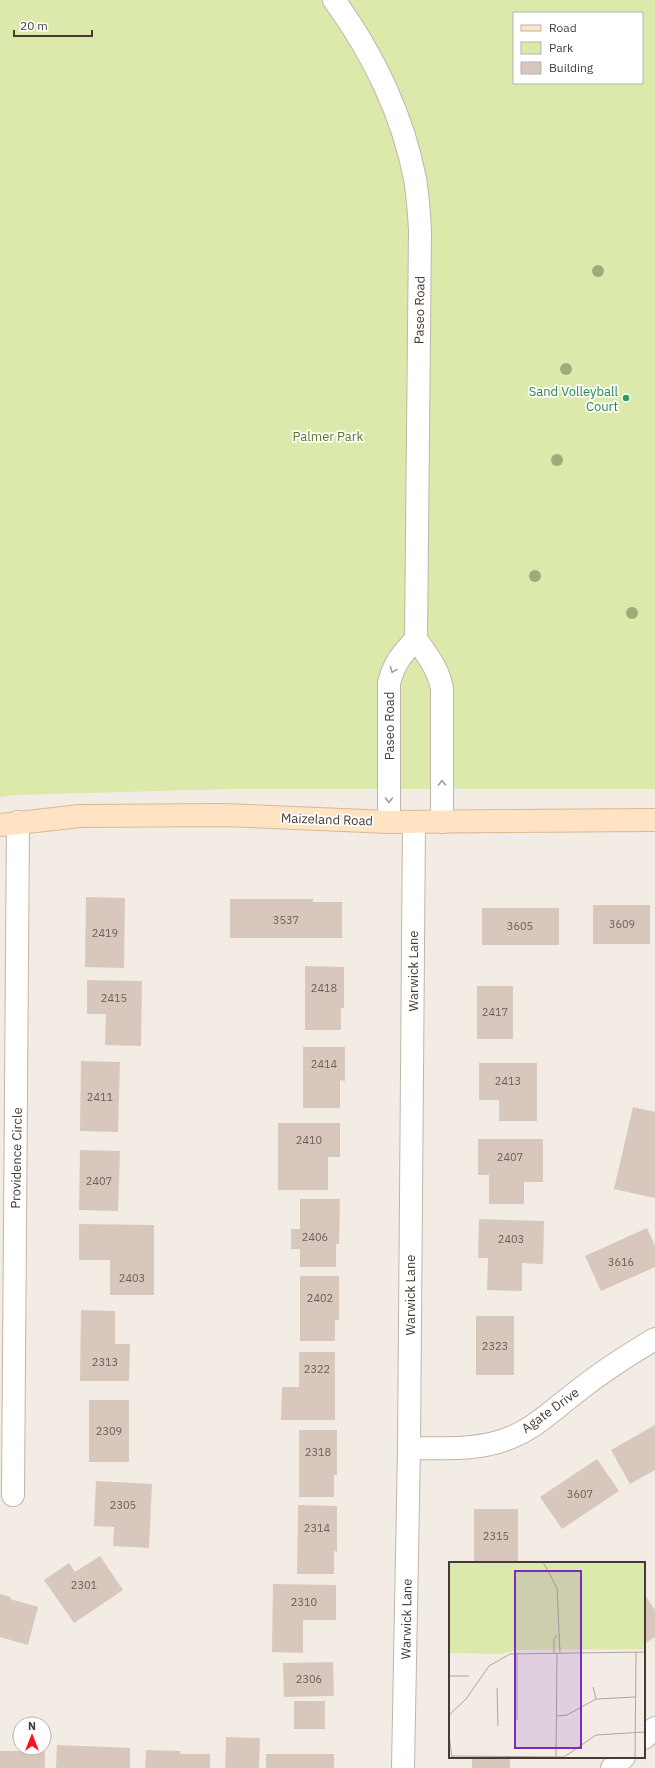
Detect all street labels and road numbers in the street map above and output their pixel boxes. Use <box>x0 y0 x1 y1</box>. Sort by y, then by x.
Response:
street label: Paseo Road <box>410 276 429 344</box>
street label: Paseo Road <box>381 692 398 760</box>
street label: Maizeland Road <box>281 809 373 830</box>
street label: Warwick Lane <box>405 931 422 1011</box>
street label: Providence Circle <box>7 1107 26 1209</box>
street label: Warwick Lane <box>402 1255 419 1335</box>
street label: Agate Drive <box>518 1384 582 1437</box>
street label: Warwick Lane <box>397 1578 416 1660</box>

